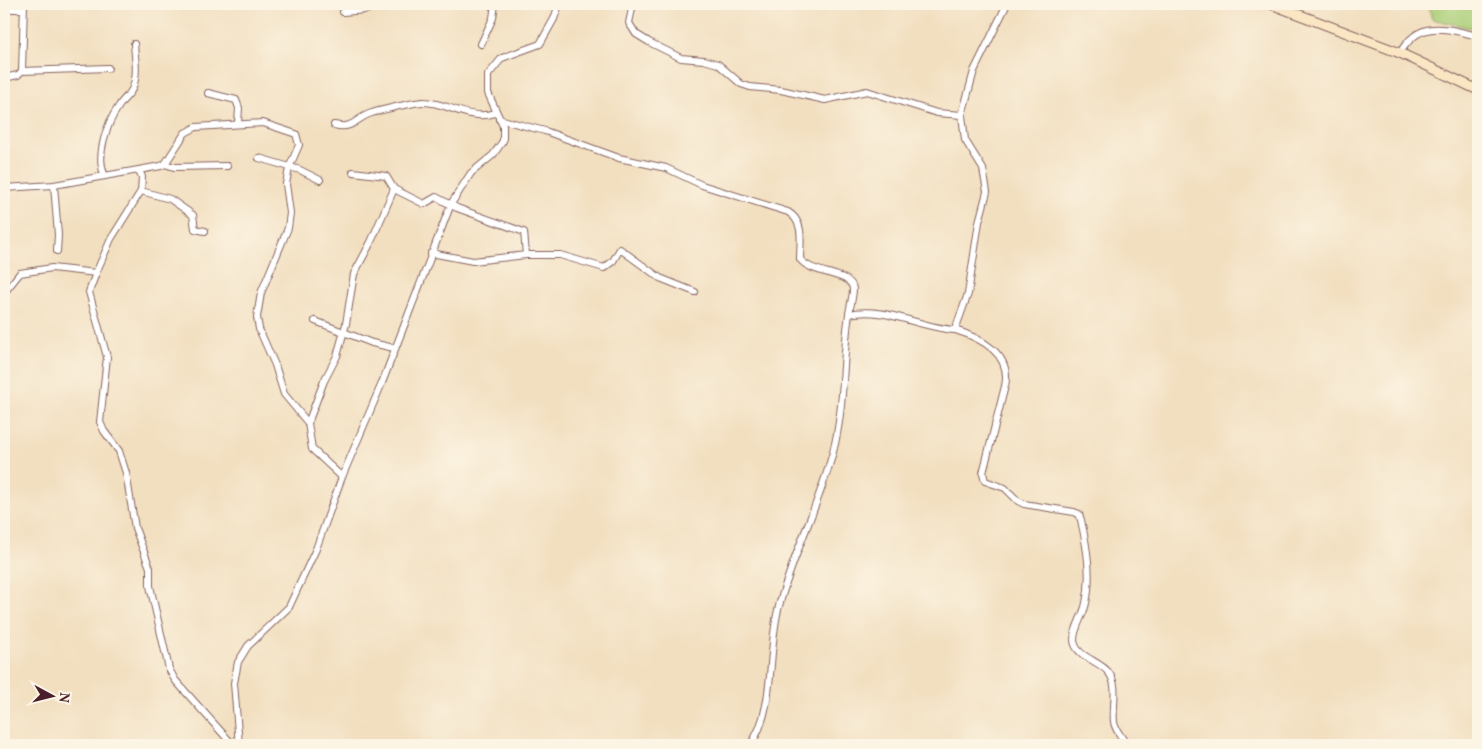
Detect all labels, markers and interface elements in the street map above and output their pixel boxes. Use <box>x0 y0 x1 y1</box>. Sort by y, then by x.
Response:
north arrow <box>28 672 78 722</box>
text: N <box>53 691 73 704</box>

